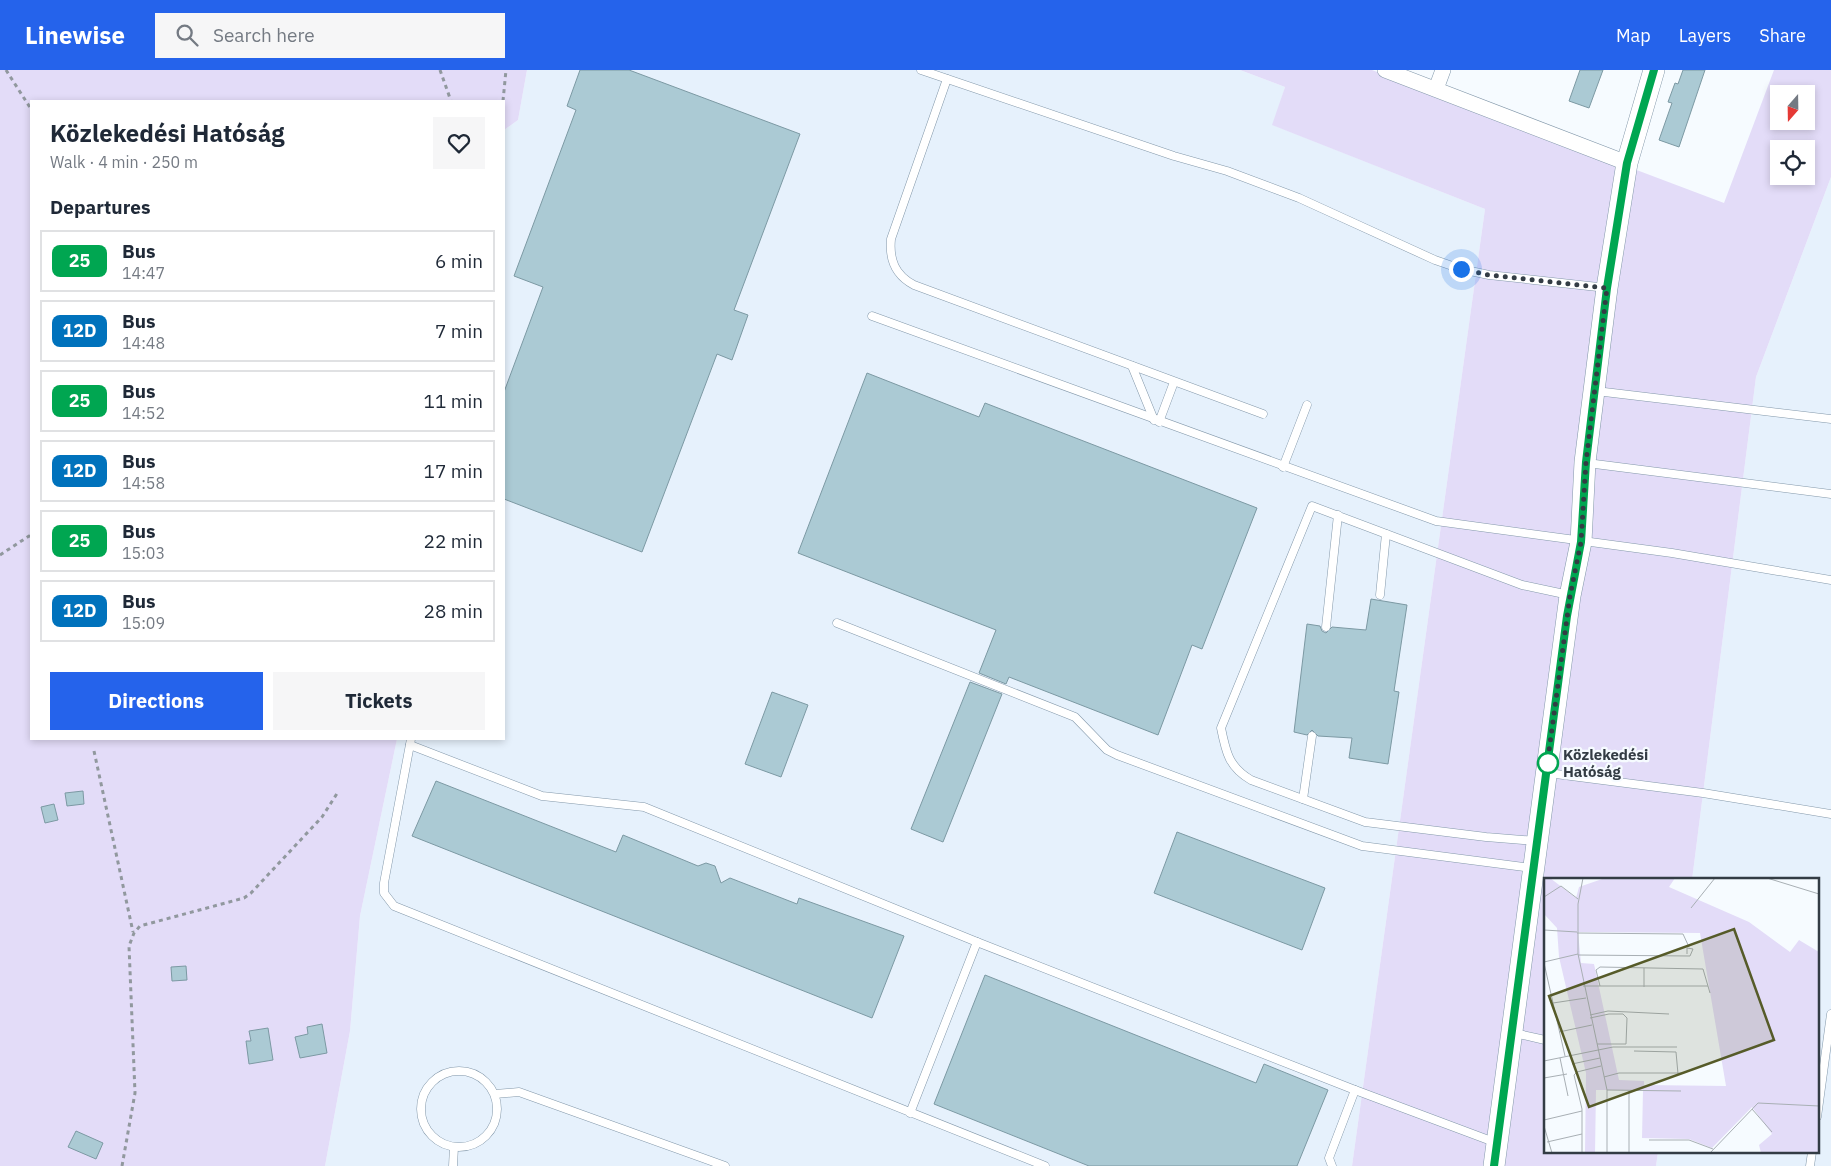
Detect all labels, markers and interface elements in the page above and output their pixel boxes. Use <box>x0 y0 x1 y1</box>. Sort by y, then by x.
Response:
search box <box>155 13 505 58</box>
text: Linewise <box>25 19 125 51</box>
icon: search <box>173 21 201 49</box>
text: Search here <box>213 23 315 47</box>
text: Map <box>1616 24 1651 47</box>
text: Layers <box>1679 24 1731 47</box>
text: Share <box>1759 24 1806 47</box>
north arrow <box>1770 85 1815 130</box>
map controls <box>1770 85 1815 185</box>
text: Közlekedési Hatóság <box>50 117 285 149</box>
button: heart <box>433 117 485 169</box>
button: locate <box>1770 140 1815 185</box>
text: Walk · 4 min · 250 m <box>50 152 198 172</box>
text: Departures <box>50 195 150 219</box>
text: Bus <box>122 239 156 263</box>
text: 25 <box>69 249 90 272</box>
text: 6 min <box>435 249 483 273</box>
your location <box>1449 257 1474 282</box>
text: 14:47 <box>122 263 165 283</box>
text: Bus <box>122 309 156 333</box>
text: 12D <box>62 319 97 342</box>
text: 7 min <box>435 319 483 343</box>
text: 14:48 <box>122 333 165 353</box>
text: Bus <box>122 379 156 403</box>
text: 25 <box>69 389 90 412</box>
text: 11 min <box>424 389 483 413</box>
text: 14:52 <box>122 403 165 423</box>
text: Bus <box>122 449 156 473</box>
text: 12D <box>62 459 97 482</box>
text: 17 min <box>424 459 483 483</box>
text: 14:58 <box>122 473 165 493</box>
text: Bus <box>122 519 156 543</box>
text: 25 <box>69 529 90 552</box>
text: 22 min <box>424 529 483 553</box>
text: 15:03 <box>122 543 165 563</box>
text: Bus <box>122 589 156 613</box>
text: 12D <box>62 599 97 622</box>
text: 28 min <box>424 599 483 623</box>
text: 15:09 <box>122 613 165 633</box>
button: Directions <box>50 672 263 730</box>
button: Tickets <box>273 672 485 730</box>
place label: Közlekedési Hatóság <box>1563 745 1648 781</box>
marker: Közlekedési Hatóság <box>1537 752 1559 774</box>
inset map <box>1544 878 1818 1154</box>

